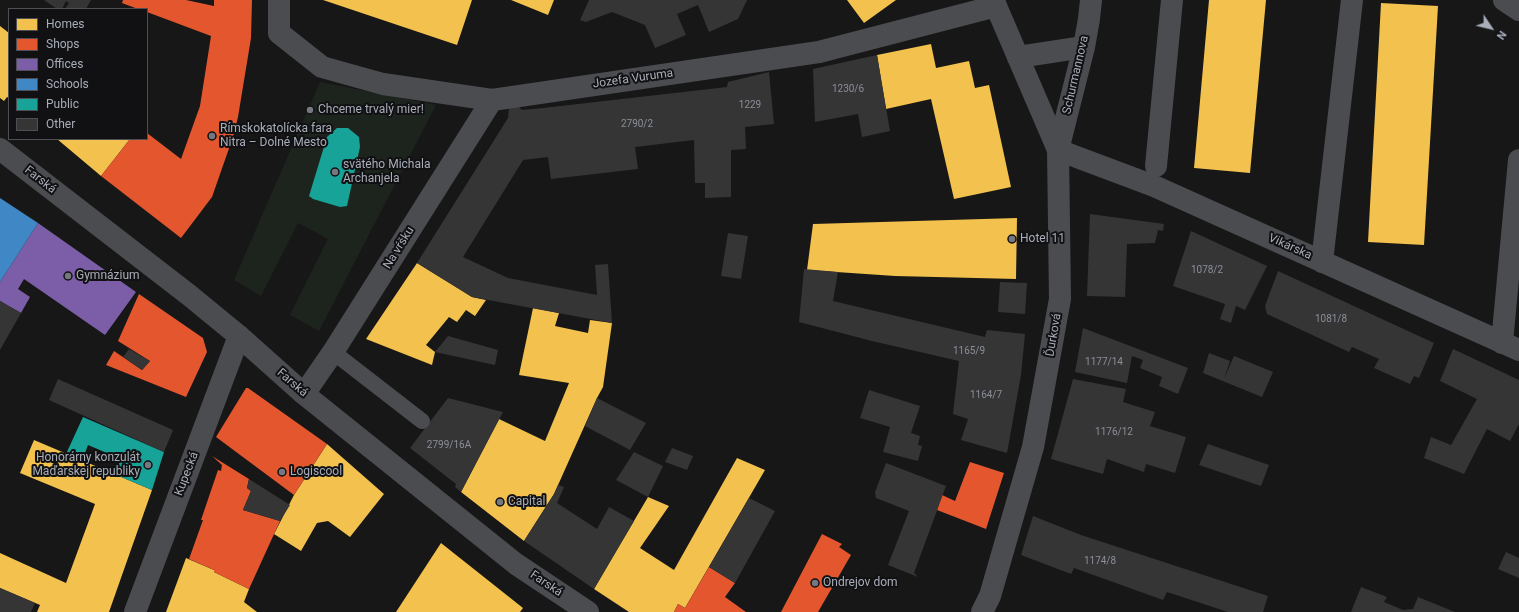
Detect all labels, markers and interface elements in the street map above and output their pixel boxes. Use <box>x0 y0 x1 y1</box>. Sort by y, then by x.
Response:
legend <box>8 8 148 140</box>
north arrow <box>1471 8 1511 48</box>
text: Homes <box>46 17 84 31</box>
text: N <box>1494 28 1509 42</box>
street label: Schurmannova <box>1060 34 1092 116</box>
text: Shops <box>46 37 80 51</box>
text: Offices <box>46 57 83 71</box>
street label: Jozefa Vuruma <box>592 66 674 92</box>
text: Schools <box>46 77 89 91</box>
house number: 1230/6 <box>832 83 864 95</box>
text: Public <box>46 97 79 111</box>
house number: 1229 <box>739 99 761 111</box>
place label: Chceme trvalý mier! <box>318 103 424 117</box>
marker: Chceme trvalý mier! <box>305 105 315 115</box>
text: Other <box>46 117 75 131</box>
house number: 2790/2 <box>621 118 653 130</box>
place label: Rímskokatolícka fara Nitra – Dolné Mesto <box>220 122 332 150</box>
marker: Rímskokatolícka fara Nitra – Dolné Mesto <box>207 131 217 141</box>
place label: svätého Michala Archanjela <box>343 158 430 186</box>
street label: Farská <box>21 163 59 197</box>
marker: svätého Michala Archanjela <box>330 167 340 177</box>
street label: Na vŕšku <box>380 224 418 272</box>
street label: Vikárska <box>1266 231 1314 263</box>
place label: Hotel 11 <box>1020 232 1065 246</box>
marker: Hotel 11 <box>1007 234 1017 244</box>
house number: 1078/2 <box>1191 264 1223 276</box>
place label: Gymnázium <box>76 269 140 283</box>
marker: Gymnázium <box>63 271 73 281</box>
street label: Ďurková <box>1043 312 1065 358</box>
house number: 1081/8 <box>1315 313 1347 325</box>
house number: 1165/9 <box>953 345 985 357</box>
house number: 1177/14 <box>1085 356 1123 368</box>
street label: Farská <box>274 366 310 400</box>
house number: 1164/7 <box>970 389 1002 401</box>
house number: 1176/12 <box>1095 426 1133 438</box>
house number: 2799/16A <box>427 439 471 451</box>
street label: Kupecká <box>172 450 202 498</box>
place label: Honorárny konzulát Maďarskej republiky <box>32 451 140 479</box>
marker: Honorárny konzulát Maďarskej republiky <box>143 460 153 470</box>
place label: Logiscool <box>290 465 342 479</box>
marker: Logiscool <box>277 467 287 477</box>
place label: Capital <box>508 495 545 509</box>
marker: Capital <box>495 497 505 507</box>
house number: 1174/8 <box>1084 555 1116 567</box>
street label: Farská <box>527 568 565 600</box>
place label: Ondrejov dom <box>823 576 898 590</box>
marker: Ondrejov dom <box>810 578 820 588</box>

